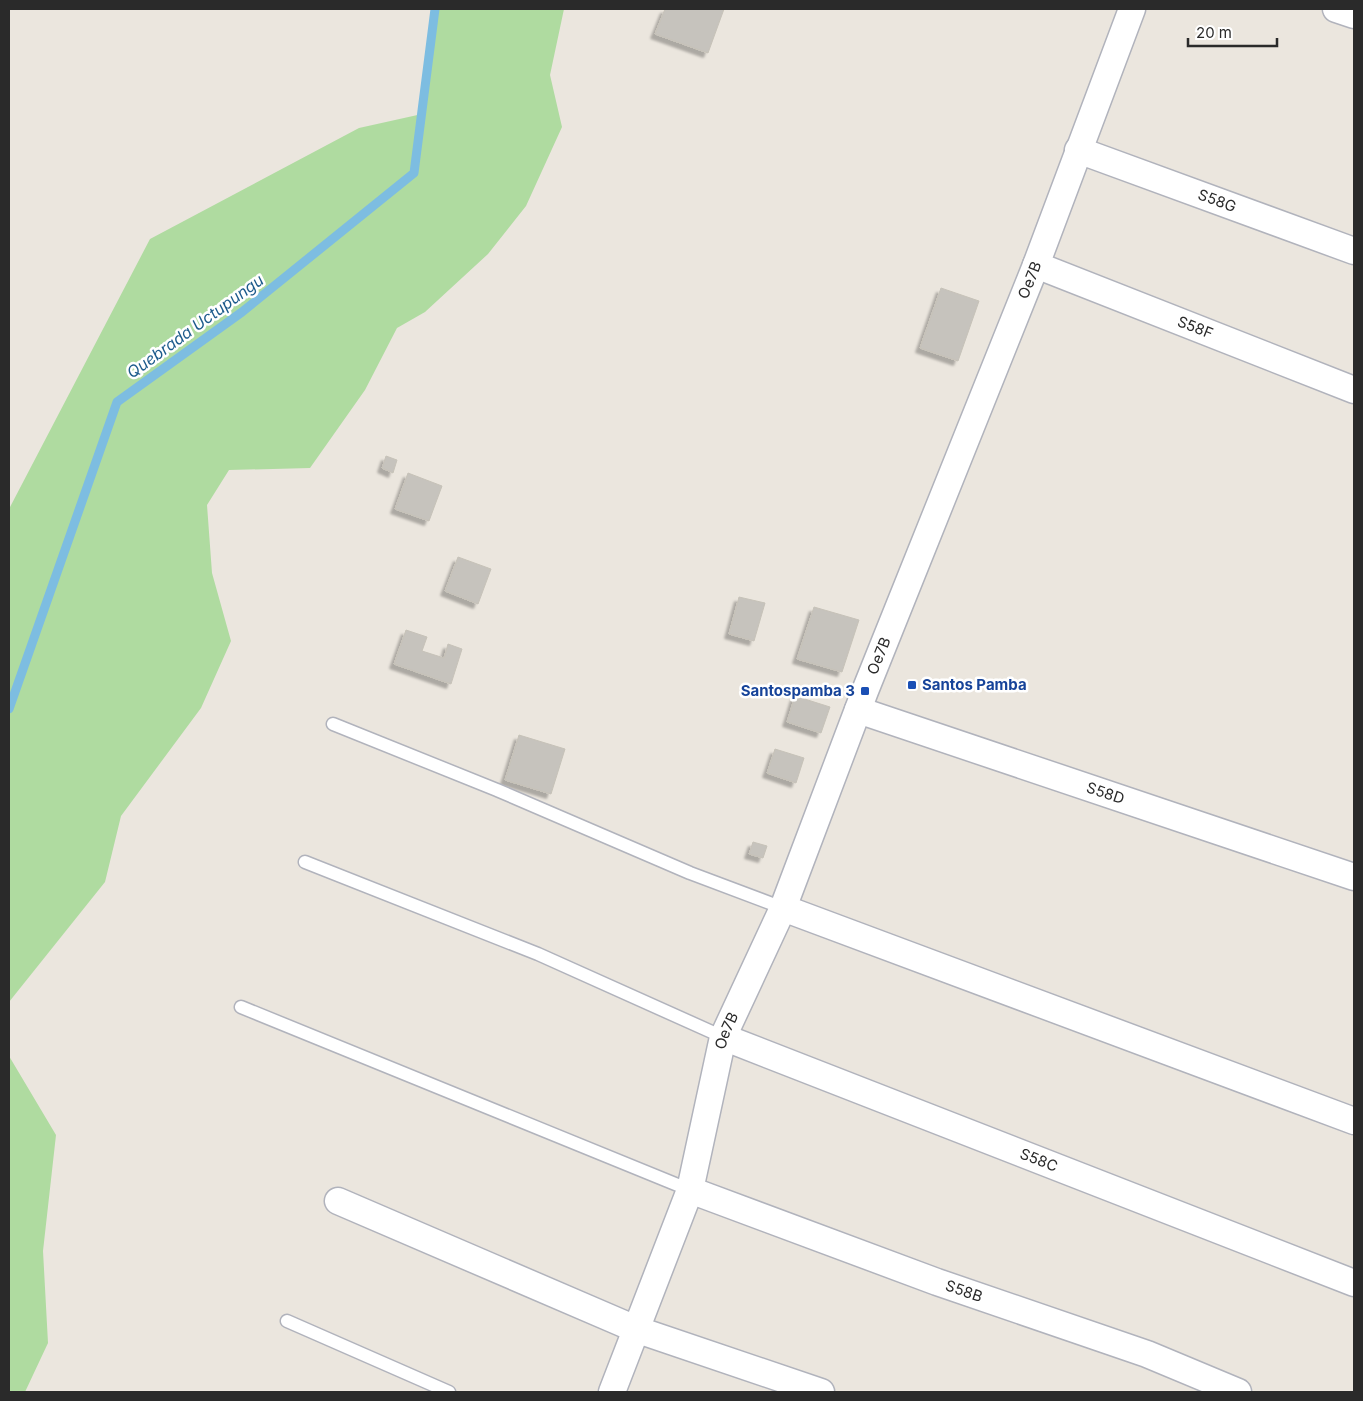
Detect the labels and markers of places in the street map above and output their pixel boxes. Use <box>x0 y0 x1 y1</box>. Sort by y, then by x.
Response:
place label: Santos Pamba <box>922 675 1027 694</box>
marker: Santos Pamba <box>906 679 918 691</box>
place label: Santospamba 3 <box>741 681 855 700</box>
marker: Santospamba 3 <box>859 685 871 697</box>

